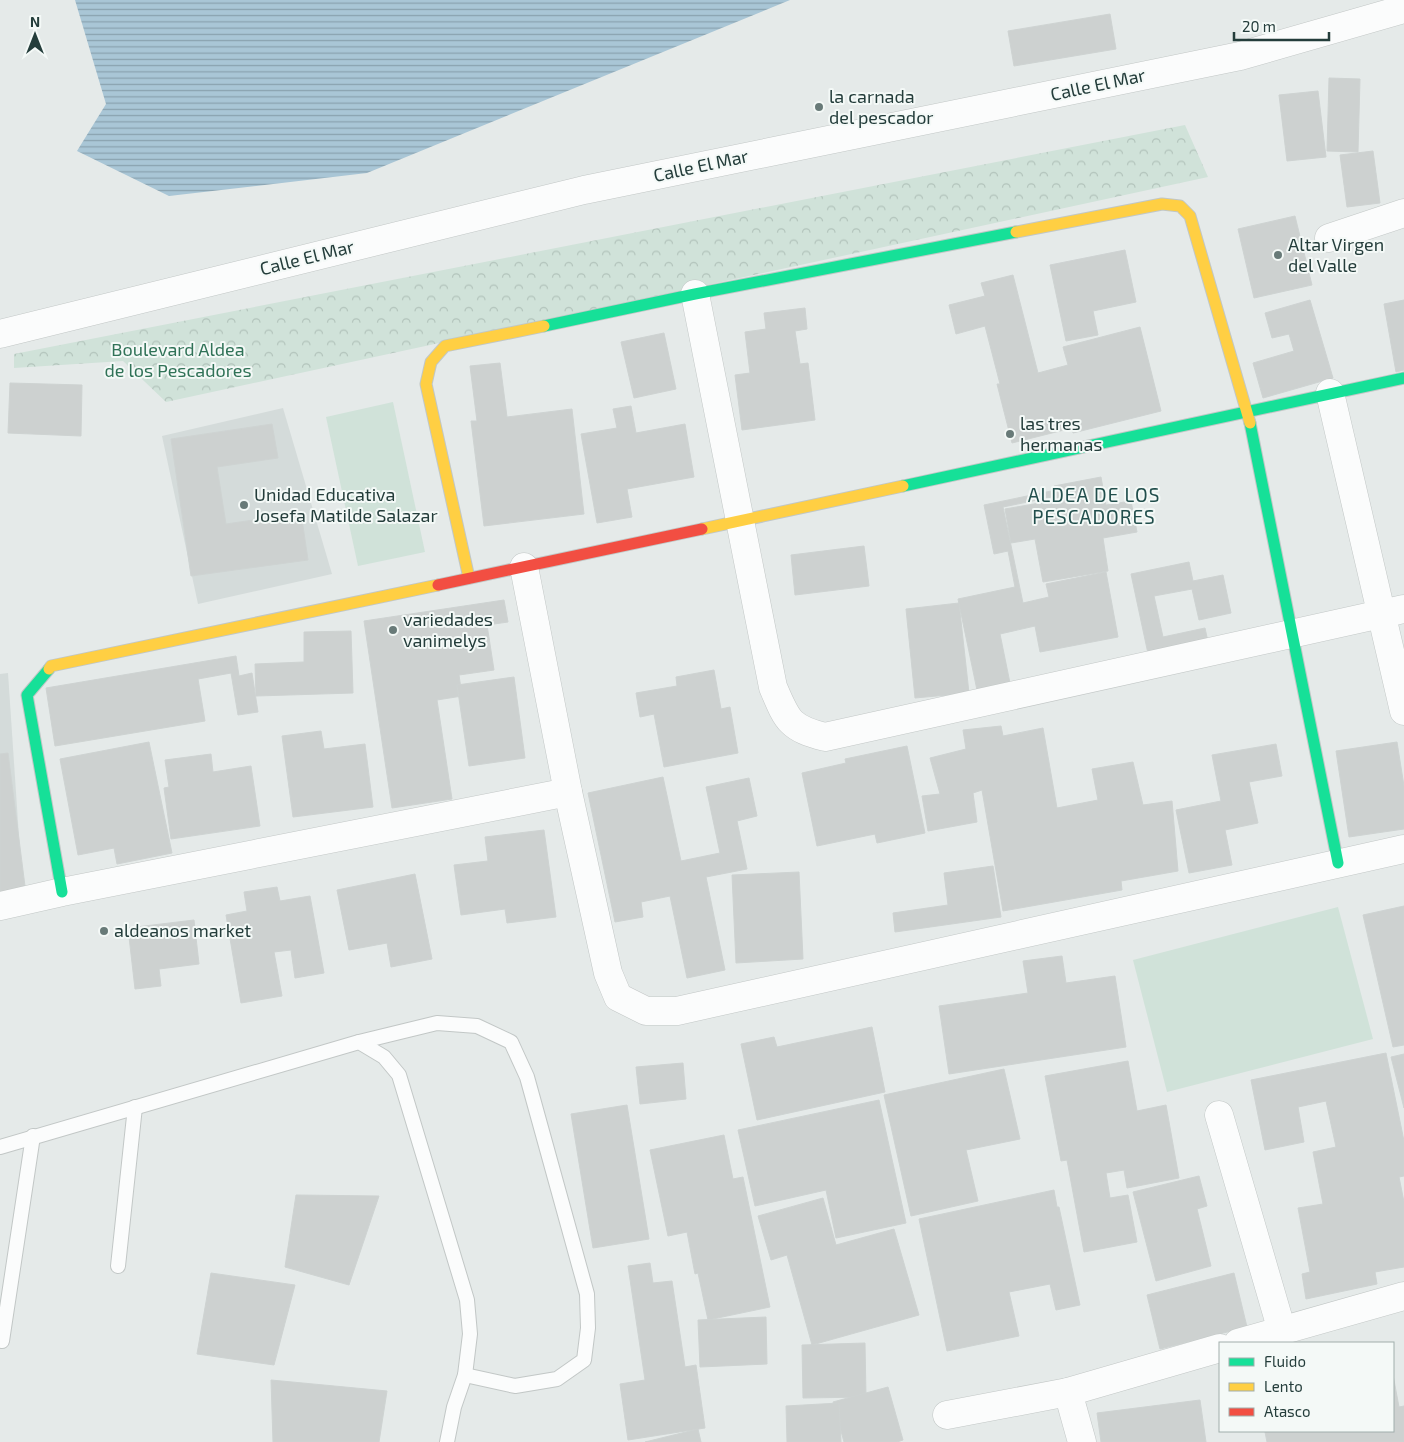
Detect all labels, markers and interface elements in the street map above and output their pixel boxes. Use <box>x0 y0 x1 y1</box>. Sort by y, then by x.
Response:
north arrow <box>10 10 60 60</box>
scale bar <box>1234 10 1329 42</box>
text: N <box>30 13 40 30</box>
text: 20 m <box>1242 17 1276 35</box>
street label: Calle El Mar <box>1048 63 1147 105</box>
place label: la carnada del pescador <box>829 85 934 128</box>
marker: la carnada del pescador <box>813 101 825 113</box>
street label: Calle El Mar <box>651 144 750 186</box>
place label: Altar Virgen del Valle <box>1288 233 1384 276</box>
street label: Calle El Mar <box>257 235 356 279</box>
marker: Altar Virgen del Valle <box>1272 249 1284 261</box>
park label: Boulevard Aldea de los Pescadores <box>104 338 252 381</box>
place label: las tres hermanas <box>1020 412 1102 455</box>
marker: las tres hermanas <box>1004 428 1016 440</box>
place label: Unidad Educativa Josefa Matilde Salazar <box>254 483 438 526</box>
district label: ALDEA DE LOS PESCADORES <box>1028 483 1160 528</box>
marker: Unidad Educativa Josefa Matilde Salazar <box>238 499 250 511</box>
place label: variedades vanimelys <box>403 608 493 651</box>
marker: variedades vanimelys <box>387 624 399 636</box>
place label: aldeanos market <box>114 919 251 941</box>
marker: aldeanos market <box>98 925 110 937</box>
legend <box>1219 1342 1394 1432</box>
text: Fluido <box>1264 1352 1306 1370</box>
text: Lento <box>1264 1377 1303 1395</box>
text: Atasco <box>1264 1402 1310 1420</box>

